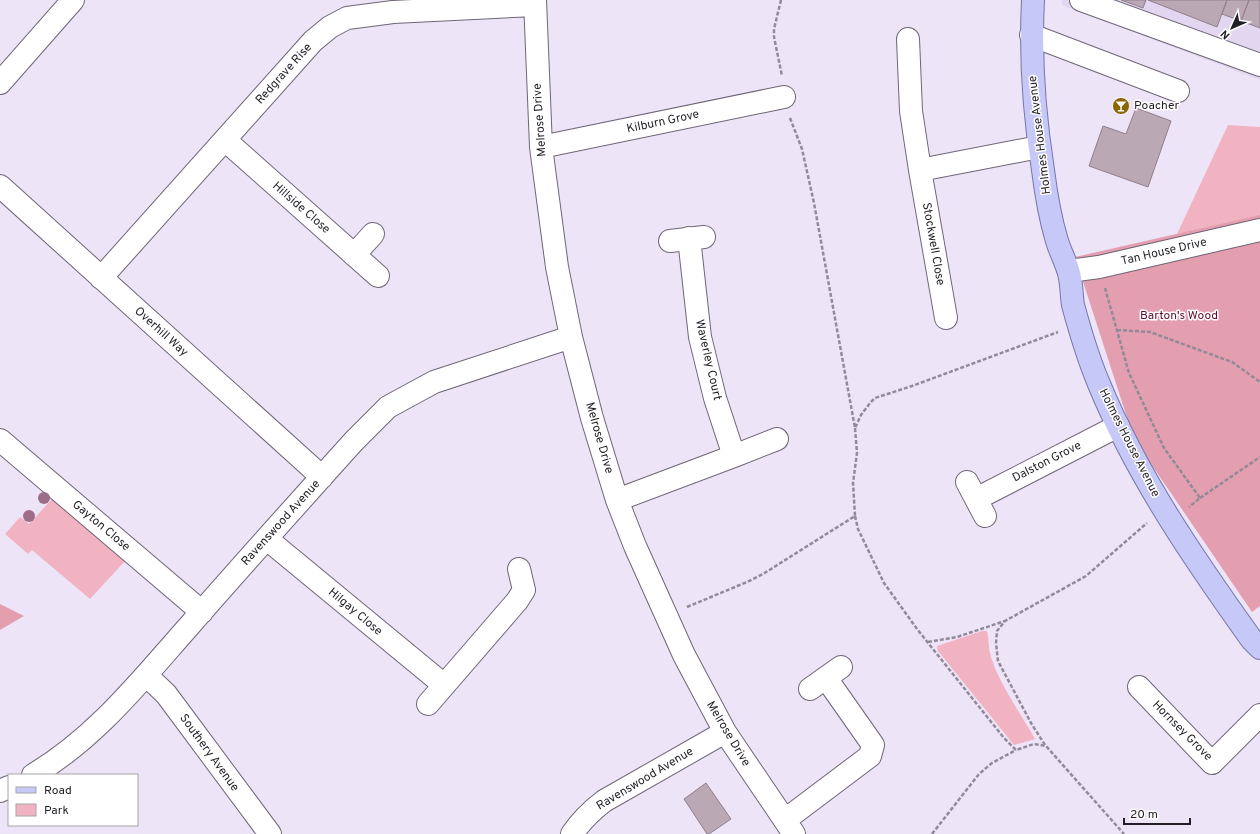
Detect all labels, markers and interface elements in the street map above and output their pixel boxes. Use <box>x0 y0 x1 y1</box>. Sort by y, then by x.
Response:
north arrow <box>1212 8 1252 48</box>
text: N <box>1218 27 1233 42</box>
street label: Redgrave Rise <box>252 40 316 108</box>
street label: Holmes House Avenue <box>1025 75 1055 195</box>
street label: Melrose Drive <box>529 83 551 157</box>
bar icon: Poacher <box>1111 96 1131 116</box>
place label: Poacher <box>1134 98 1179 114</box>
street label: Kilburn Grove <box>625 107 701 137</box>
street label: Hillside Close <box>269 178 333 238</box>
street label: Stockwell Close <box>918 201 948 287</box>
street label: Tan House Drive <box>1120 234 1208 270</box>
street label: Overhill Way <box>131 304 191 360</box>
park label: Barton's Wood <box>1140 308 1218 324</box>
street label: Waverley Court <box>691 318 725 402</box>
street label: Holmes House Avenue <box>1095 386 1163 500</box>
street label: Melrose Drive <box>581 400 617 476</box>
street label: Dalston Grove <box>1010 438 1084 486</box>
street label: Ravenswood Avenue <box>238 477 324 569</box>
street label: Gayton Close <box>69 497 133 555</box>
street label: Hilgay Close <box>324 585 386 639</box>
street label: Hornsey Grove <box>1148 697 1216 765</box>
street label: Melrose Drive <box>702 698 754 770</box>
street label: Southery Avenue <box>176 711 242 795</box>
street label: Ravenswood Avenue <box>594 744 696 814</box>
legend <box>8 774 138 826</box>
text: Road <box>44 783 72 799</box>
scale bar <box>1124 800 1190 826</box>
text: Park <box>44 803 69 819</box>
text: 20 m <box>1130 807 1158 823</box>

